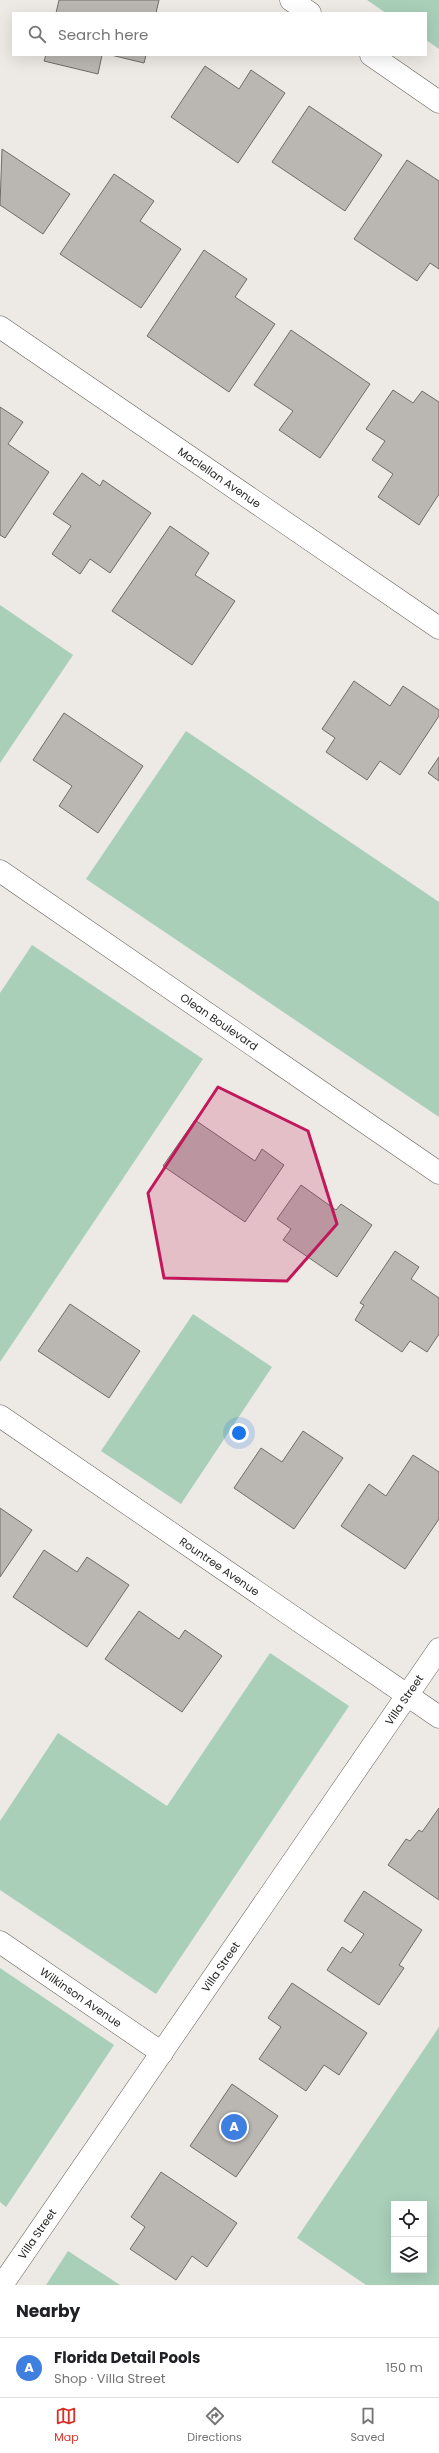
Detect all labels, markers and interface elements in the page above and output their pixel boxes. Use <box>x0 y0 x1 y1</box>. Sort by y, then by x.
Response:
search box <box>12 12 427 56</box>
icon: search <box>26 23 48 45</box>
text: Search here <box>58 24 148 45</box>
street label: Maclellan Avenue <box>175 443 264 512</box>
street label: Olean Boulevard <box>177 989 261 1054</box>
your location <box>229 1423 249 1443</box>
street label: Rountree Avenue <box>176 1533 263 1600</box>
street label: Villa Street <box>381 1671 427 1728</box>
street label: Villa Street <box>198 1938 244 1995</box>
street label: Wilkinson Avenue <box>37 1964 125 2031</box>
pin: A <box>221 2112 247 2142</box>
map controls <box>391 2201 427 2273</box>
button: locate <box>391 2201 427 2237</box>
street label: Villa Street <box>14 2205 60 2262</box>
button: layers <box>391 2237 427 2273</box>
text: Nearby <box>16 2299 80 2323</box>
text: Florida Detail Pools <box>54 2347 200 2368</box>
text: A <box>24 2358 34 2377</box>
text: 150 m <box>386 2358 423 2377</box>
text: Shop · Villa Street <box>54 2369 165 2388</box>
tab: Map <box>54 2405 79 2446</box>
tab: Directions <box>187 2405 242 2446</box>
tab: Saved <box>350 2405 385 2446</box>

